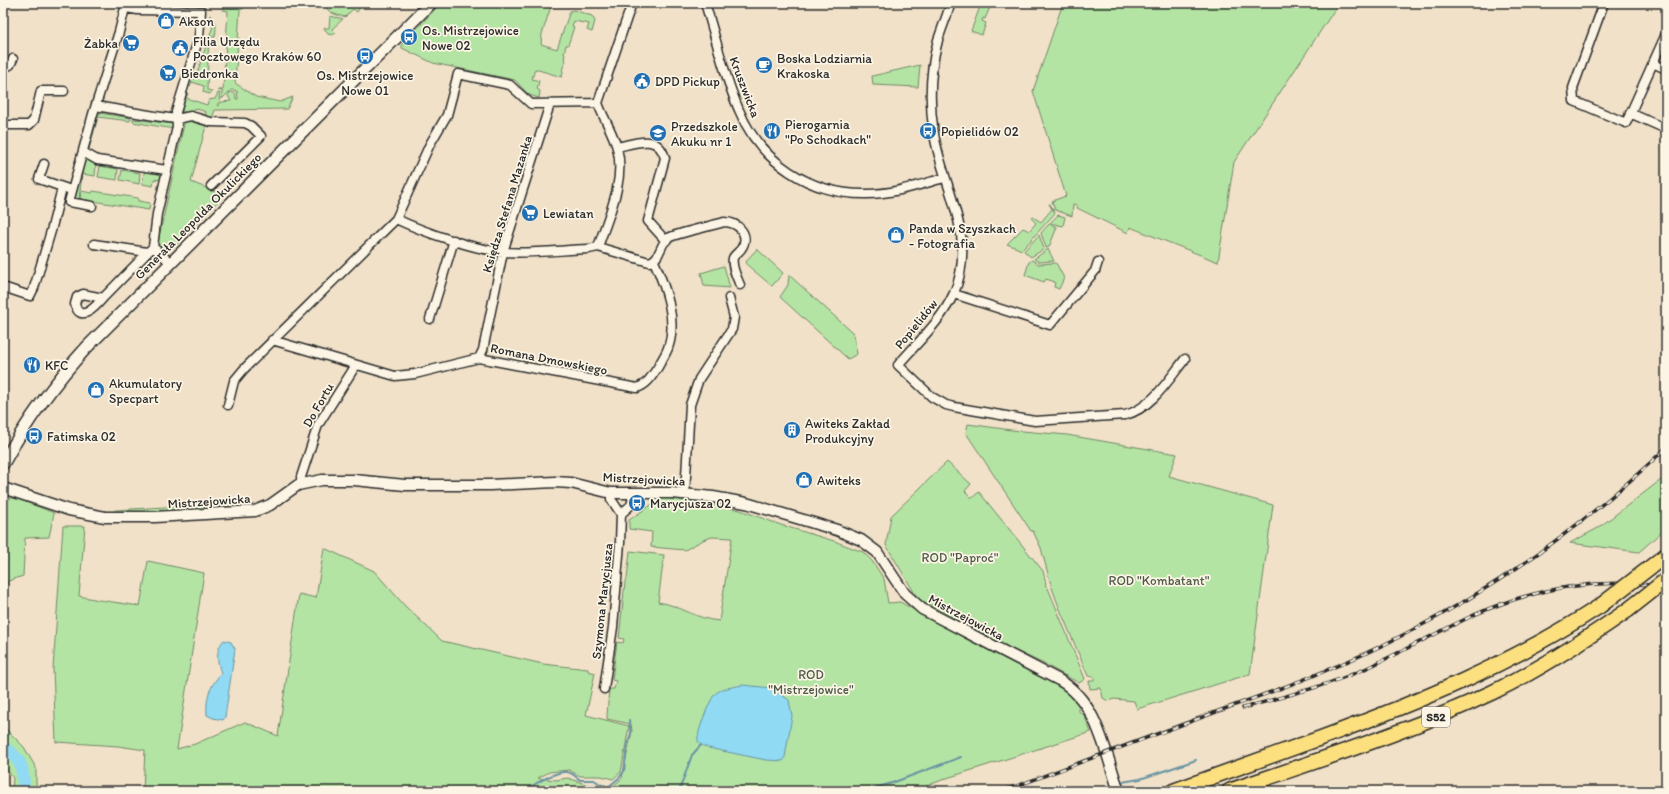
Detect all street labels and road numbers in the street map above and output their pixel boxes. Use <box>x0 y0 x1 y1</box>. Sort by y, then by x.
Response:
street label: Kruszwicka <box>727 54 764 120</box>
street label: Księdza Stefana Mazanka <box>479 133 535 274</box>
street label: Generała Leopolda Okulickiego <box>132 149 265 282</box>
street label: Popielidów <box>891 296 941 352</box>
street label: Romana Dmowskiego <box>489 340 609 378</box>
street label: Do Fortu <box>299 380 337 430</box>
street label: Mistrzejowicka <box>602 469 686 489</box>
street label: Mistrzejowicka <box>167 491 251 511</box>
street label: Szymona Marycjusza <box>588 542 616 660</box>
street label: Mistrzejowicka <box>926 591 1007 643</box>
road number: S52 <box>1422 707 1450 727</box>

